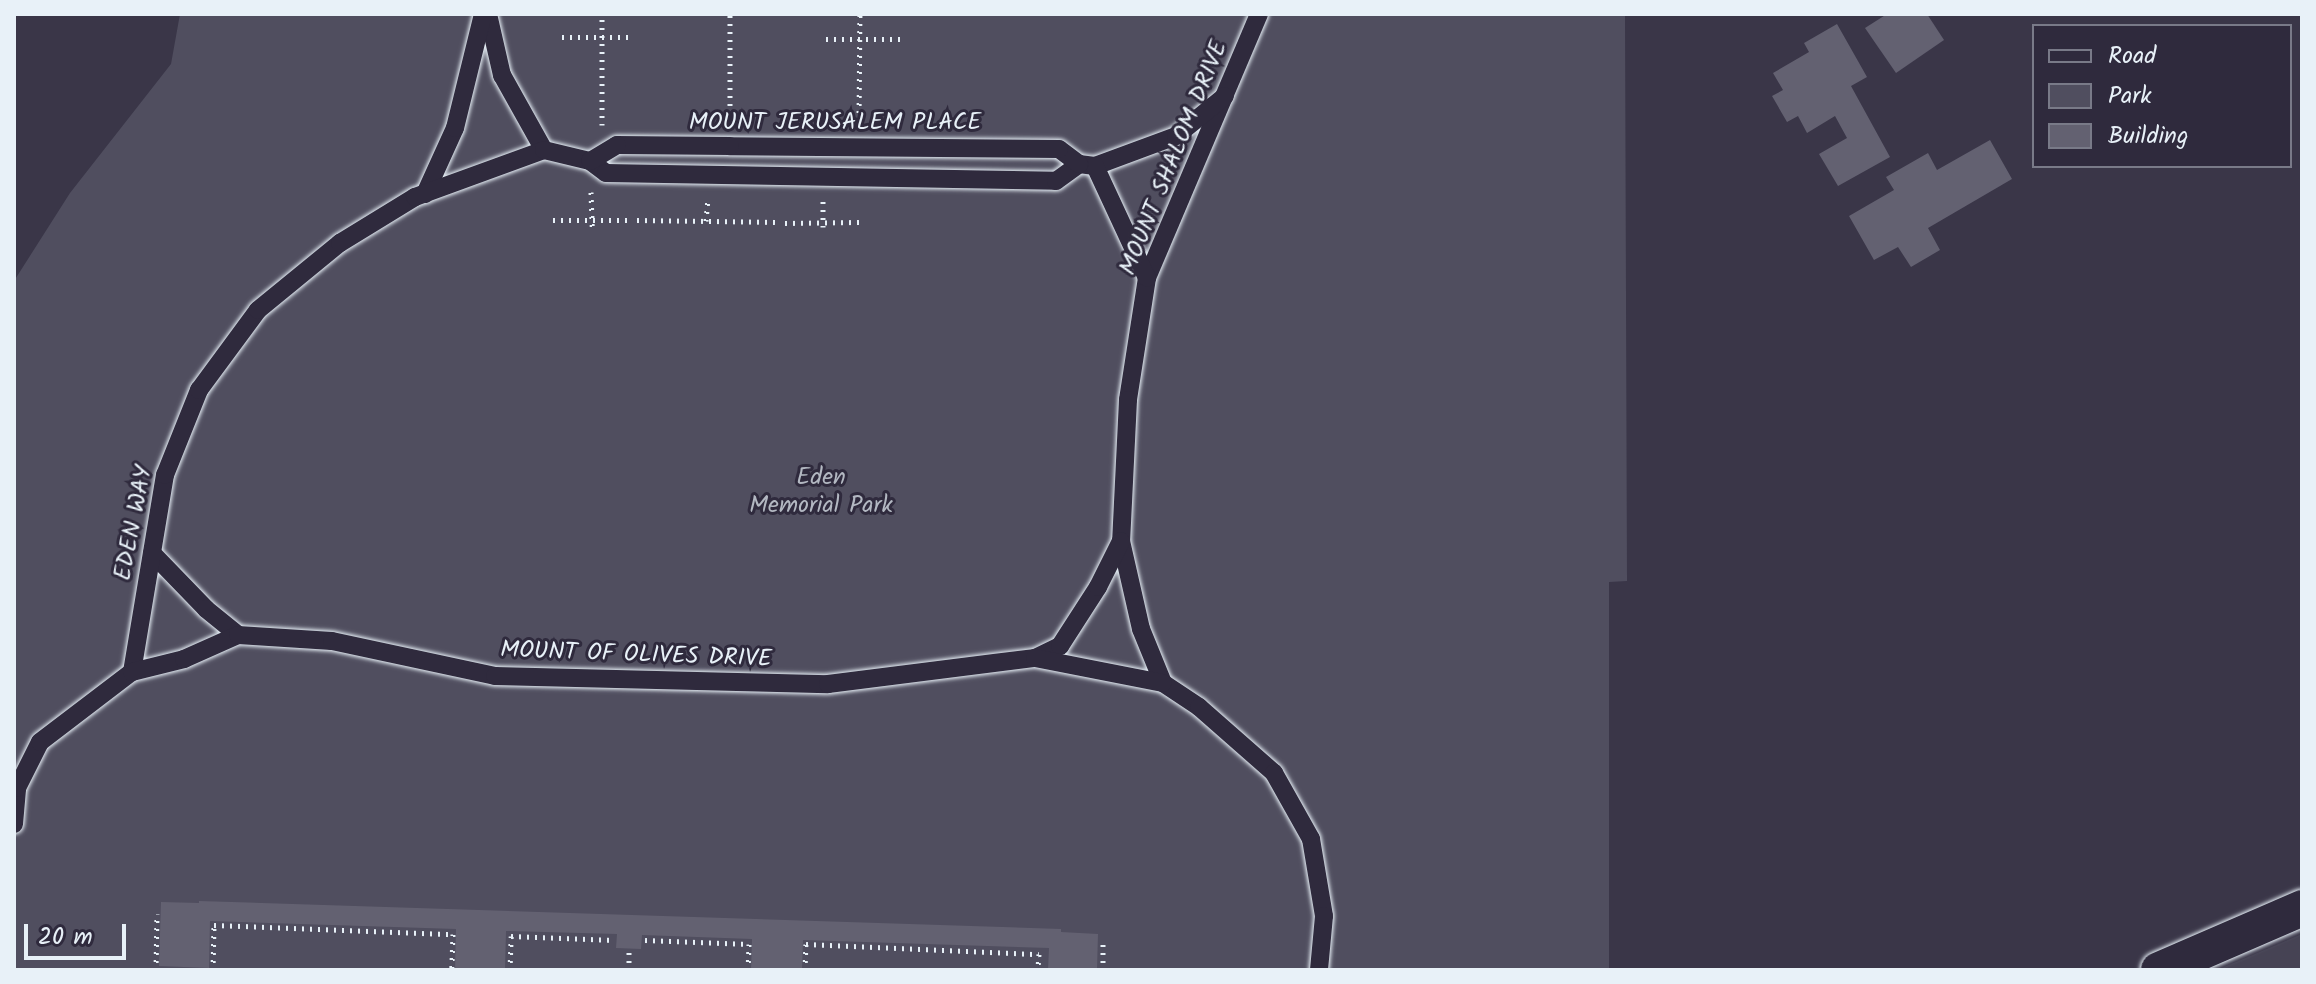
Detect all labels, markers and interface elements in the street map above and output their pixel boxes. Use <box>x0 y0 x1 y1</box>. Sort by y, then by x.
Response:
legend <box>2032 24 2292 168</box>
street label: MOUNT SHALOM DRIVE <box>1114 37 1234 279</box>
text: Road <box>2108 37 2156 76</box>
text: Park <box>2108 77 2152 116</box>
street label: MOUNT JERUSALEM PLACE <box>689 109 981 137</box>
text: Building <box>2108 117 2188 156</box>
street label: EDEN WAY <box>109 463 159 583</box>
park label: Eden Memorial Park <box>749 464 893 520</box>
street label: MOUNT OF OLIVES DRIVE <box>500 636 772 674</box>
scale bar <box>28 908 130 958</box>
text: 20 m <box>38 918 93 957</box>

